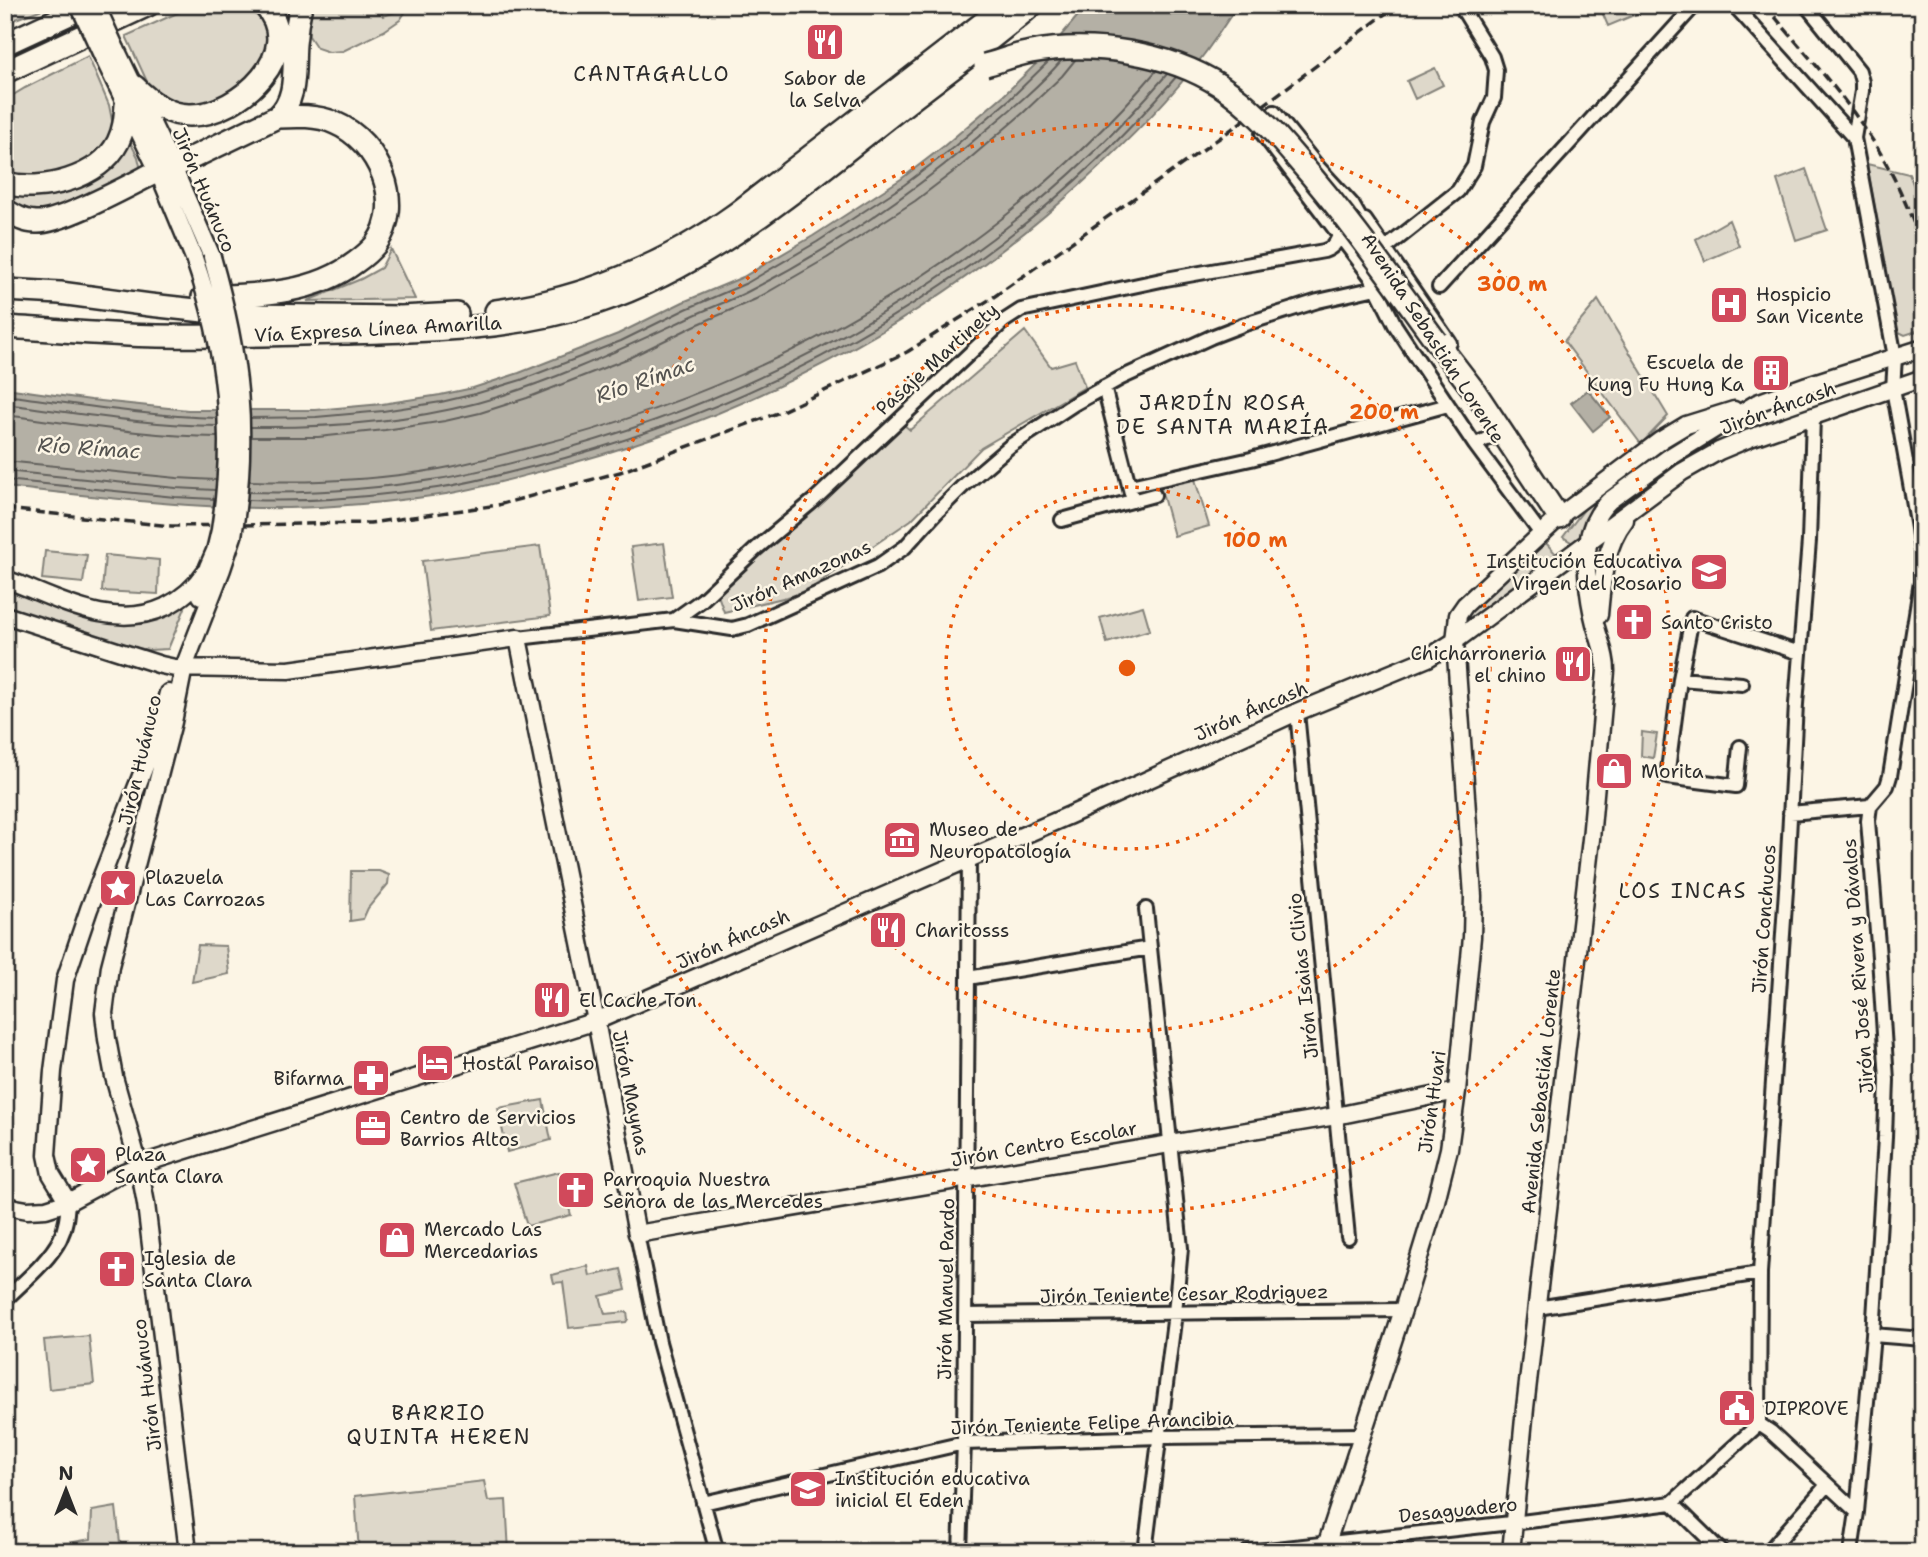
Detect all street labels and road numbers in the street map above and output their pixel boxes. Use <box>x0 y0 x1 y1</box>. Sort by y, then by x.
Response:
street label: Jirón Huánuco <box>166 124 242 256</box>
street label: Avenida Sebastián Lorente <box>1355 228 1511 448</box>
street label: Pasaje Martinety <box>870 297 1004 421</box>
street label: Vía Expresa Línea Amarilla <box>254 310 503 348</box>
street label: Jirón Áncash <box>1716 375 1839 440</box>
street label: Jirón Amazonas <box>727 534 875 618</box>
street label: Jirón Áncash <box>1190 674 1311 747</box>
street label: Jirón Huánuco <box>113 692 167 828</box>
street label: Jirón José Rivera y Dávalos <box>1837 838 1879 1094</box>
street label: Jirón Conchucos <box>1746 844 1782 994</box>
street label: Jirón Isaias Clivio <box>1282 892 1324 1060</box>
street label: Jirón Áncash <box>672 902 793 975</box>
street label: Avenida Sebastián Lorente <box>1516 967 1566 1215</box>
street label: Jirón Maynas <box>607 1028 655 1158</box>
street label: Jirón Huari <box>1412 1049 1452 1155</box>
street label: Jirón Centro Escolar <box>949 1115 1139 1173</box>
street label: Jirón Manuel Pardo <box>932 1198 960 1380</box>
street label: Jirón Teniente Cesar Rodriguez <box>1039 1279 1329 1309</box>
street label: Jirón Huánuco <box>126 1317 168 1453</box>
street label: Jirón Teniente Felipe Arancibia <box>950 1406 1234 1440</box>
street label: Desaguadero <box>1397 1491 1519 1529</box>

